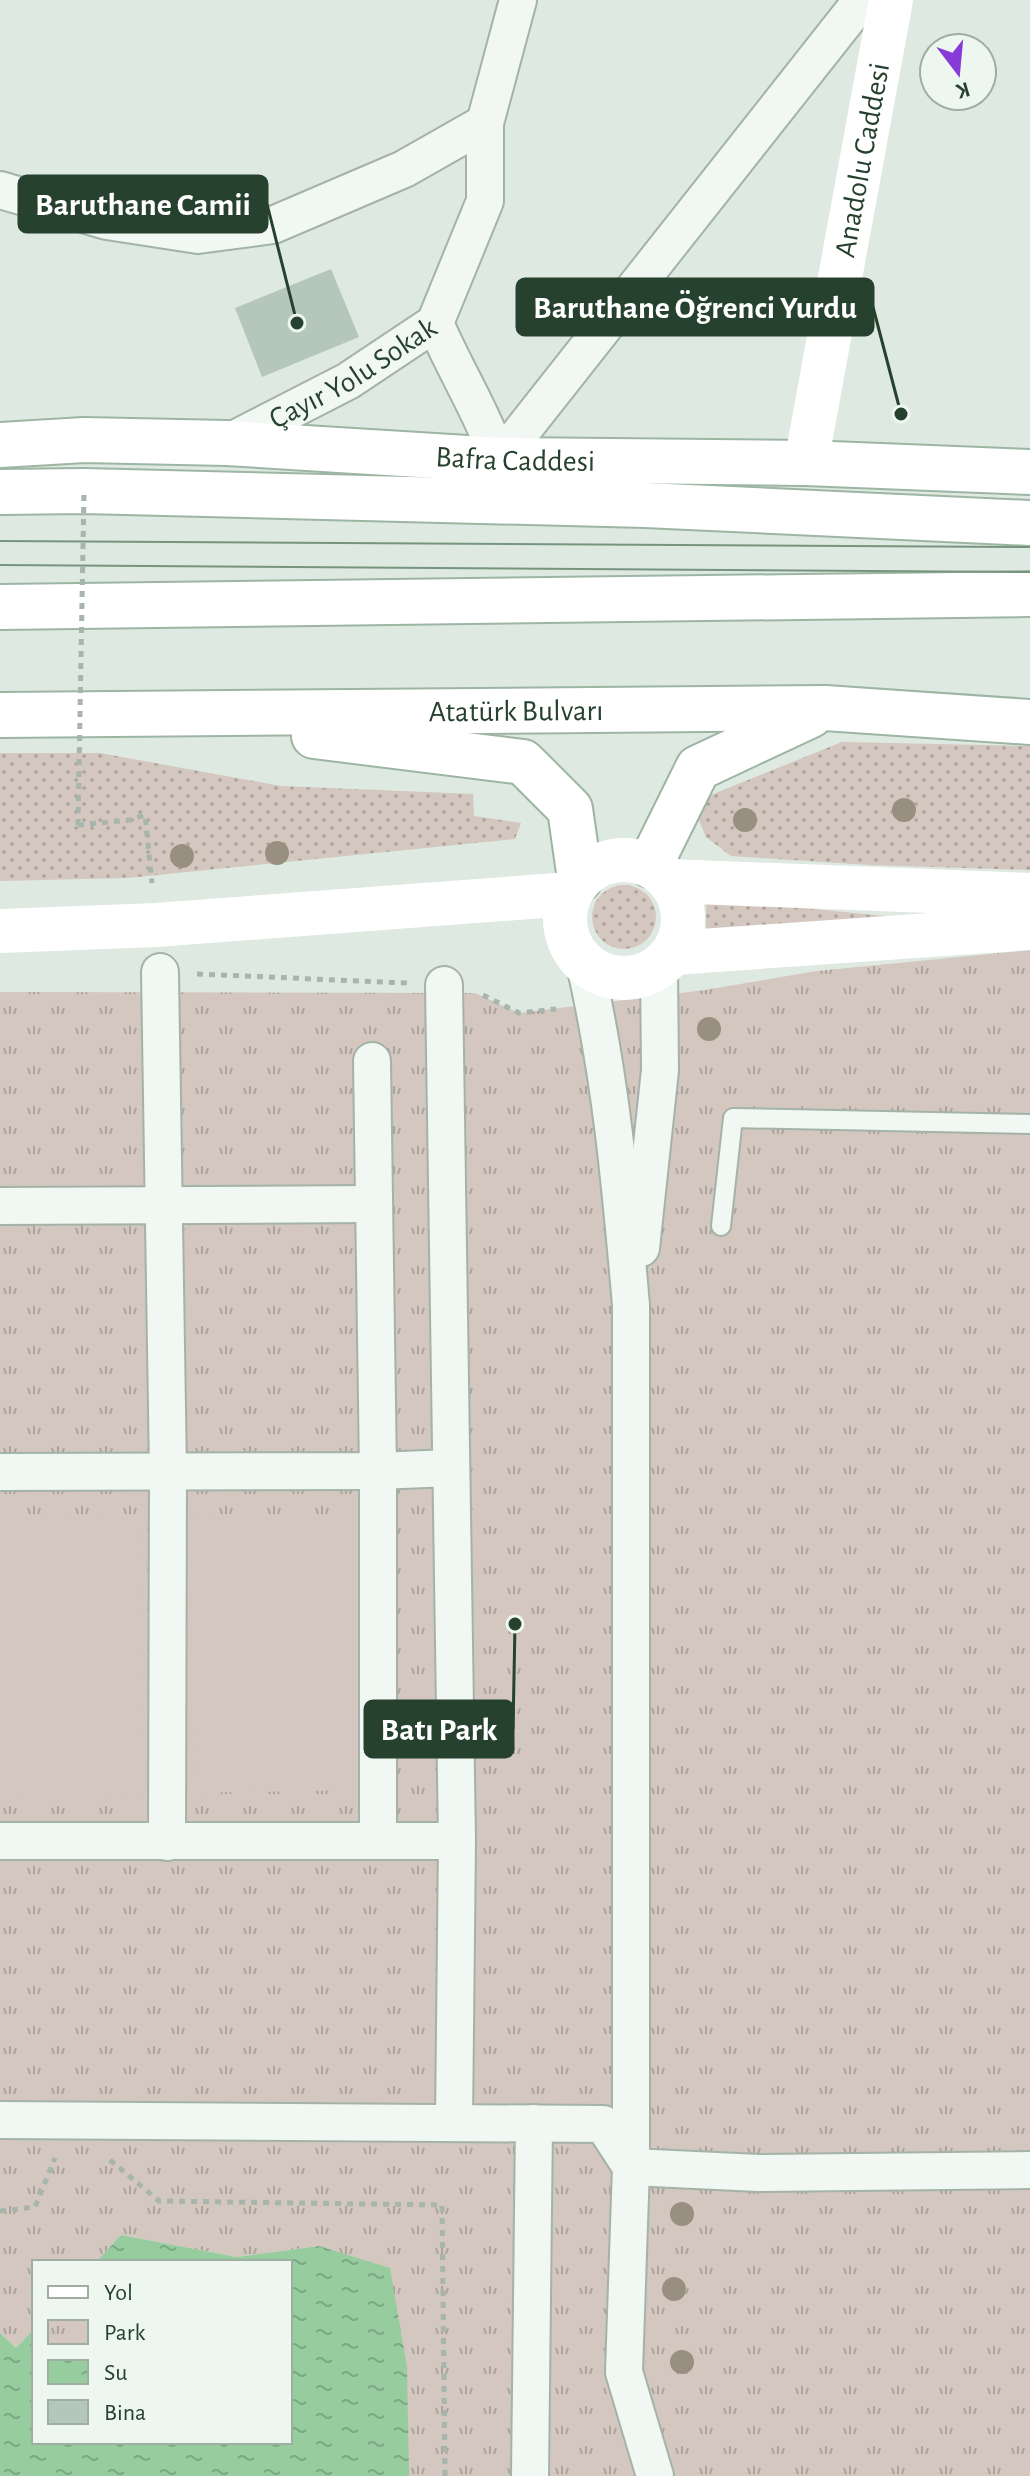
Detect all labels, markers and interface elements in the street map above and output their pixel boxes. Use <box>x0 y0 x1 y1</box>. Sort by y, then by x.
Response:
north arrow <box>918 32 998 112</box>
street label: Anadolu Caddesi <box>830 61 895 260</box>
text: K <box>953 78 972 103</box>
callout: Baruthane Camii <box>19 176 267 232</box>
text: Baruthane Camii <box>35 189 251 221</box>
callout: Baruthane Öğrenci Yurdu <box>517 279 873 335</box>
text: Baruthane Öğrenci Yurdu <box>533 290 857 324</box>
street label: Çayır Yolu Sokak <box>265 312 443 435</box>
street label: Bafra Caddesi <box>435 442 595 477</box>
street label: Atatürk Bulvarı <box>428 696 603 727</box>
callout: Batı Park <box>365 1701 513 1757</box>
text: Batı Park <box>381 1714 498 1746</box>
legend <box>32 2260 292 2444</box>
text: Yol <box>104 2281 133 2305</box>
text: Park <box>104 2321 145 2345</box>
text: Su <box>104 2361 128 2385</box>
text: Bina <box>104 2401 146 2425</box>

